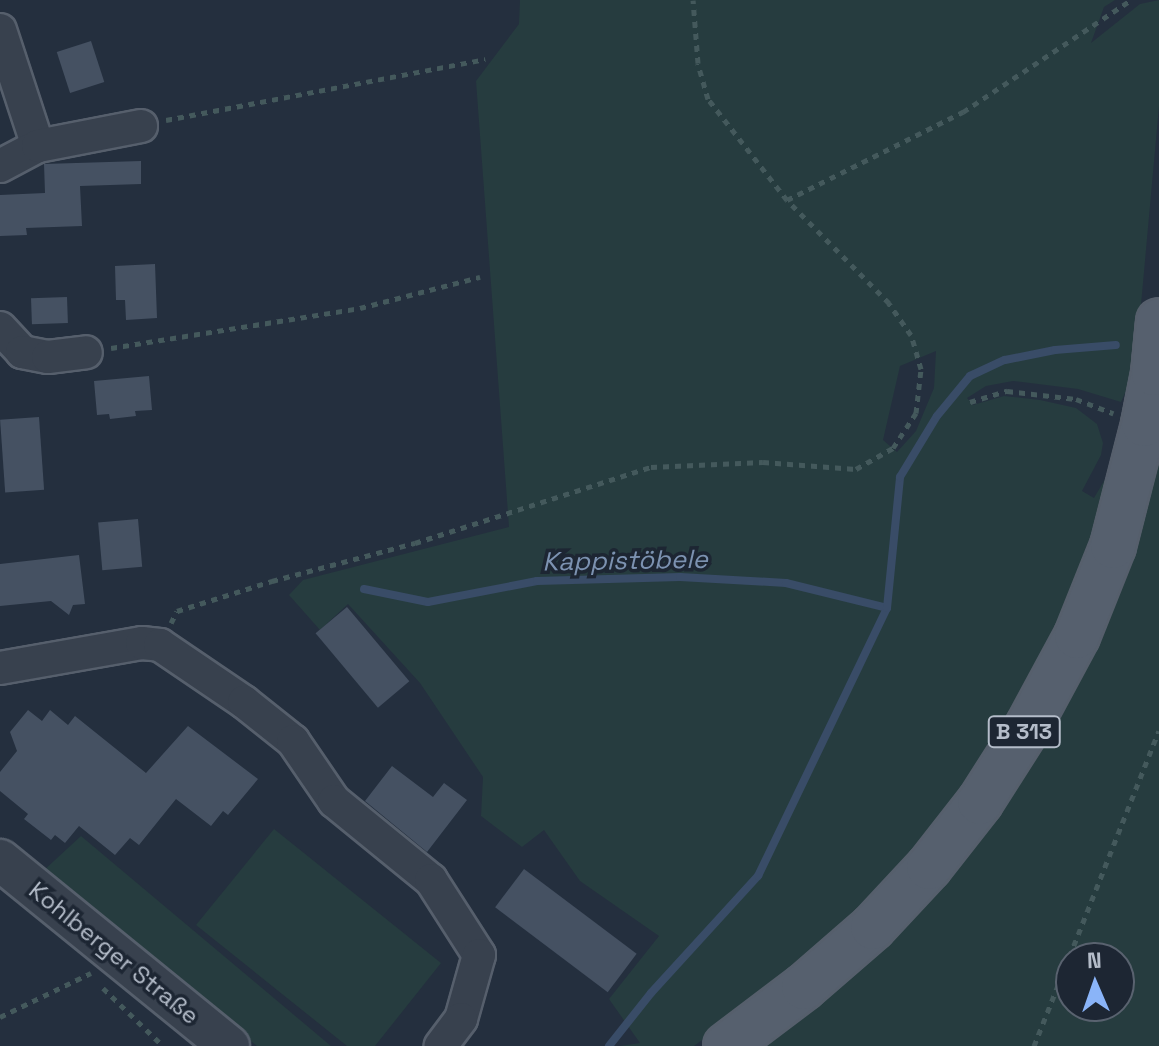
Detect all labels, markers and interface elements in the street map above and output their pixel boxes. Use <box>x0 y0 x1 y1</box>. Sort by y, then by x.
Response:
water label: Kappistöbele <box>542 544 708 578</box>
road number: B 313 <box>986 714 1062 750</box>
street label: Kohlberger Straße <box>23 876 205 1030</box>
north arrow <box>1055 942 1135 1022</box>
text: N <box>1086 946 1102 974</box>

